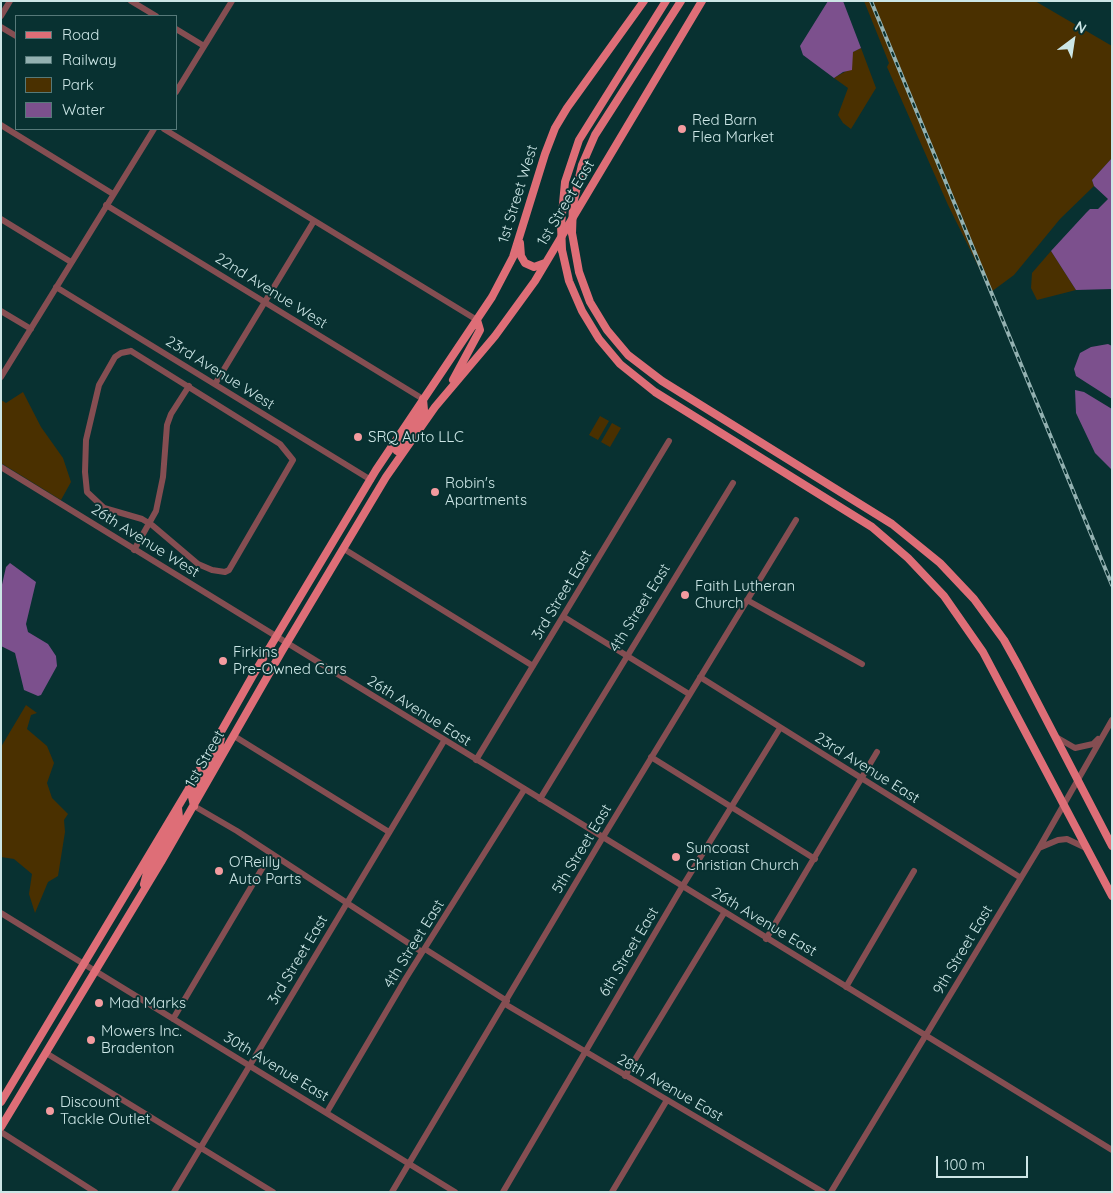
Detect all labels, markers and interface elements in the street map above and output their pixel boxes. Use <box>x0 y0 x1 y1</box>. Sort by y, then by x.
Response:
legend <box>15 15 178 130</box>
north arrow <box>1048 15 1098 65</box>
text: N <box>1072 17 1090 38</box>
text: Road <box>62 25 99 44</box>
text: Railway <box>62 50 117 69</box>
text: Park <box>62 75 94 94</box>
text: Water <box>62 100 105 119</box>
place label: Red Barn Flea Market <box>692 111 774 146</box>
marker: Red Barn Flea Market <box>676 123 688 135</box>
street label: 1st Street West <box>495 143 541 245</box>
street label: 1st Street East <box>533 157 599 249</box>
street label: 22nd Avenue West <box>212 249 330 333</box>
street label: 23rd Avenue West <box>162 332 278 414</box>
place label: SRQ Auto LLC <box>368 428 464 446</box>
marker: SRQ Auto LLC <box>352 431 364 443</box>
place label: Robin's Apartments <box>445 474 527 509</box>
marker: Robin's Apartments <box>429 486 441 498</box>
street label: 26th Avenue West <box>88 500 202 582</box>
street label: 3rd Street East <box>528 547 596 643</box>
street label: 4th Street East <box>606 561 674 655</box>
place label: Faith Lutheran Church <box>695 577 795 612</box>
marker: Faith Lutheran Church <box>679 589 691 601</box>
place label: Firkins Pre-Owned Cars <box>233 643 347 678</box>
marker: Firkins Pre-Owned Cars <box>217 655 229 667</box>
street label: 26th Avenue East <box>364 672 474 750</box>
street label: 1st Street <box>182 727 228 791</box>
street label: 23rd Avenue East <box>811 729 923 807</box>
street label: 5th Street East <box>548 801 616 897</box>
place label: Suncoast Christian Church <box>686 839 799 874</box>
marker: Suncoast Christian Church <box>670 851 682 863</box>
place label: O'Reilly Auto Parts <box>229 853 301 888</box>
marker: O'Reilly Auto Parts <box>213 865 225 877</box>
street label: 26th Avenue East <box>708 884 820 960</box>
street label: 4th Street East <box>380 897 448 991</box>
street label: 9th Street East <box>929 902 997 998</box>
street label: 6th Street East <box>595 904 663 1000</box>
street label: 3rd Street East <box>264 912 332 1008</box>
place label: Mad Marks <box>109 994 186 1012</box>
marker: Mad Marks <box>93 997 105 1009</box>
place label: Mowers Inc. Bradenton <box>101 1022 182 1057</box>
street label: 30th Avenue East <box>220 1028 332 1106</box>
marker: Mowers Inc. Bradenton <box>85 1034 97 1046</box>
street label: 28th Avenue East <box>614 1050 726 1126</box>
place label: Discount Tackle Outlet <box>60 1093 150 1128</box>
marker: Discount Tackle Outlet <box>44 1105 56 1117</box>
scale bar <box>938 1146 1030 1178</box>
text: 100 m <box>944 1155 985 1174</box>

